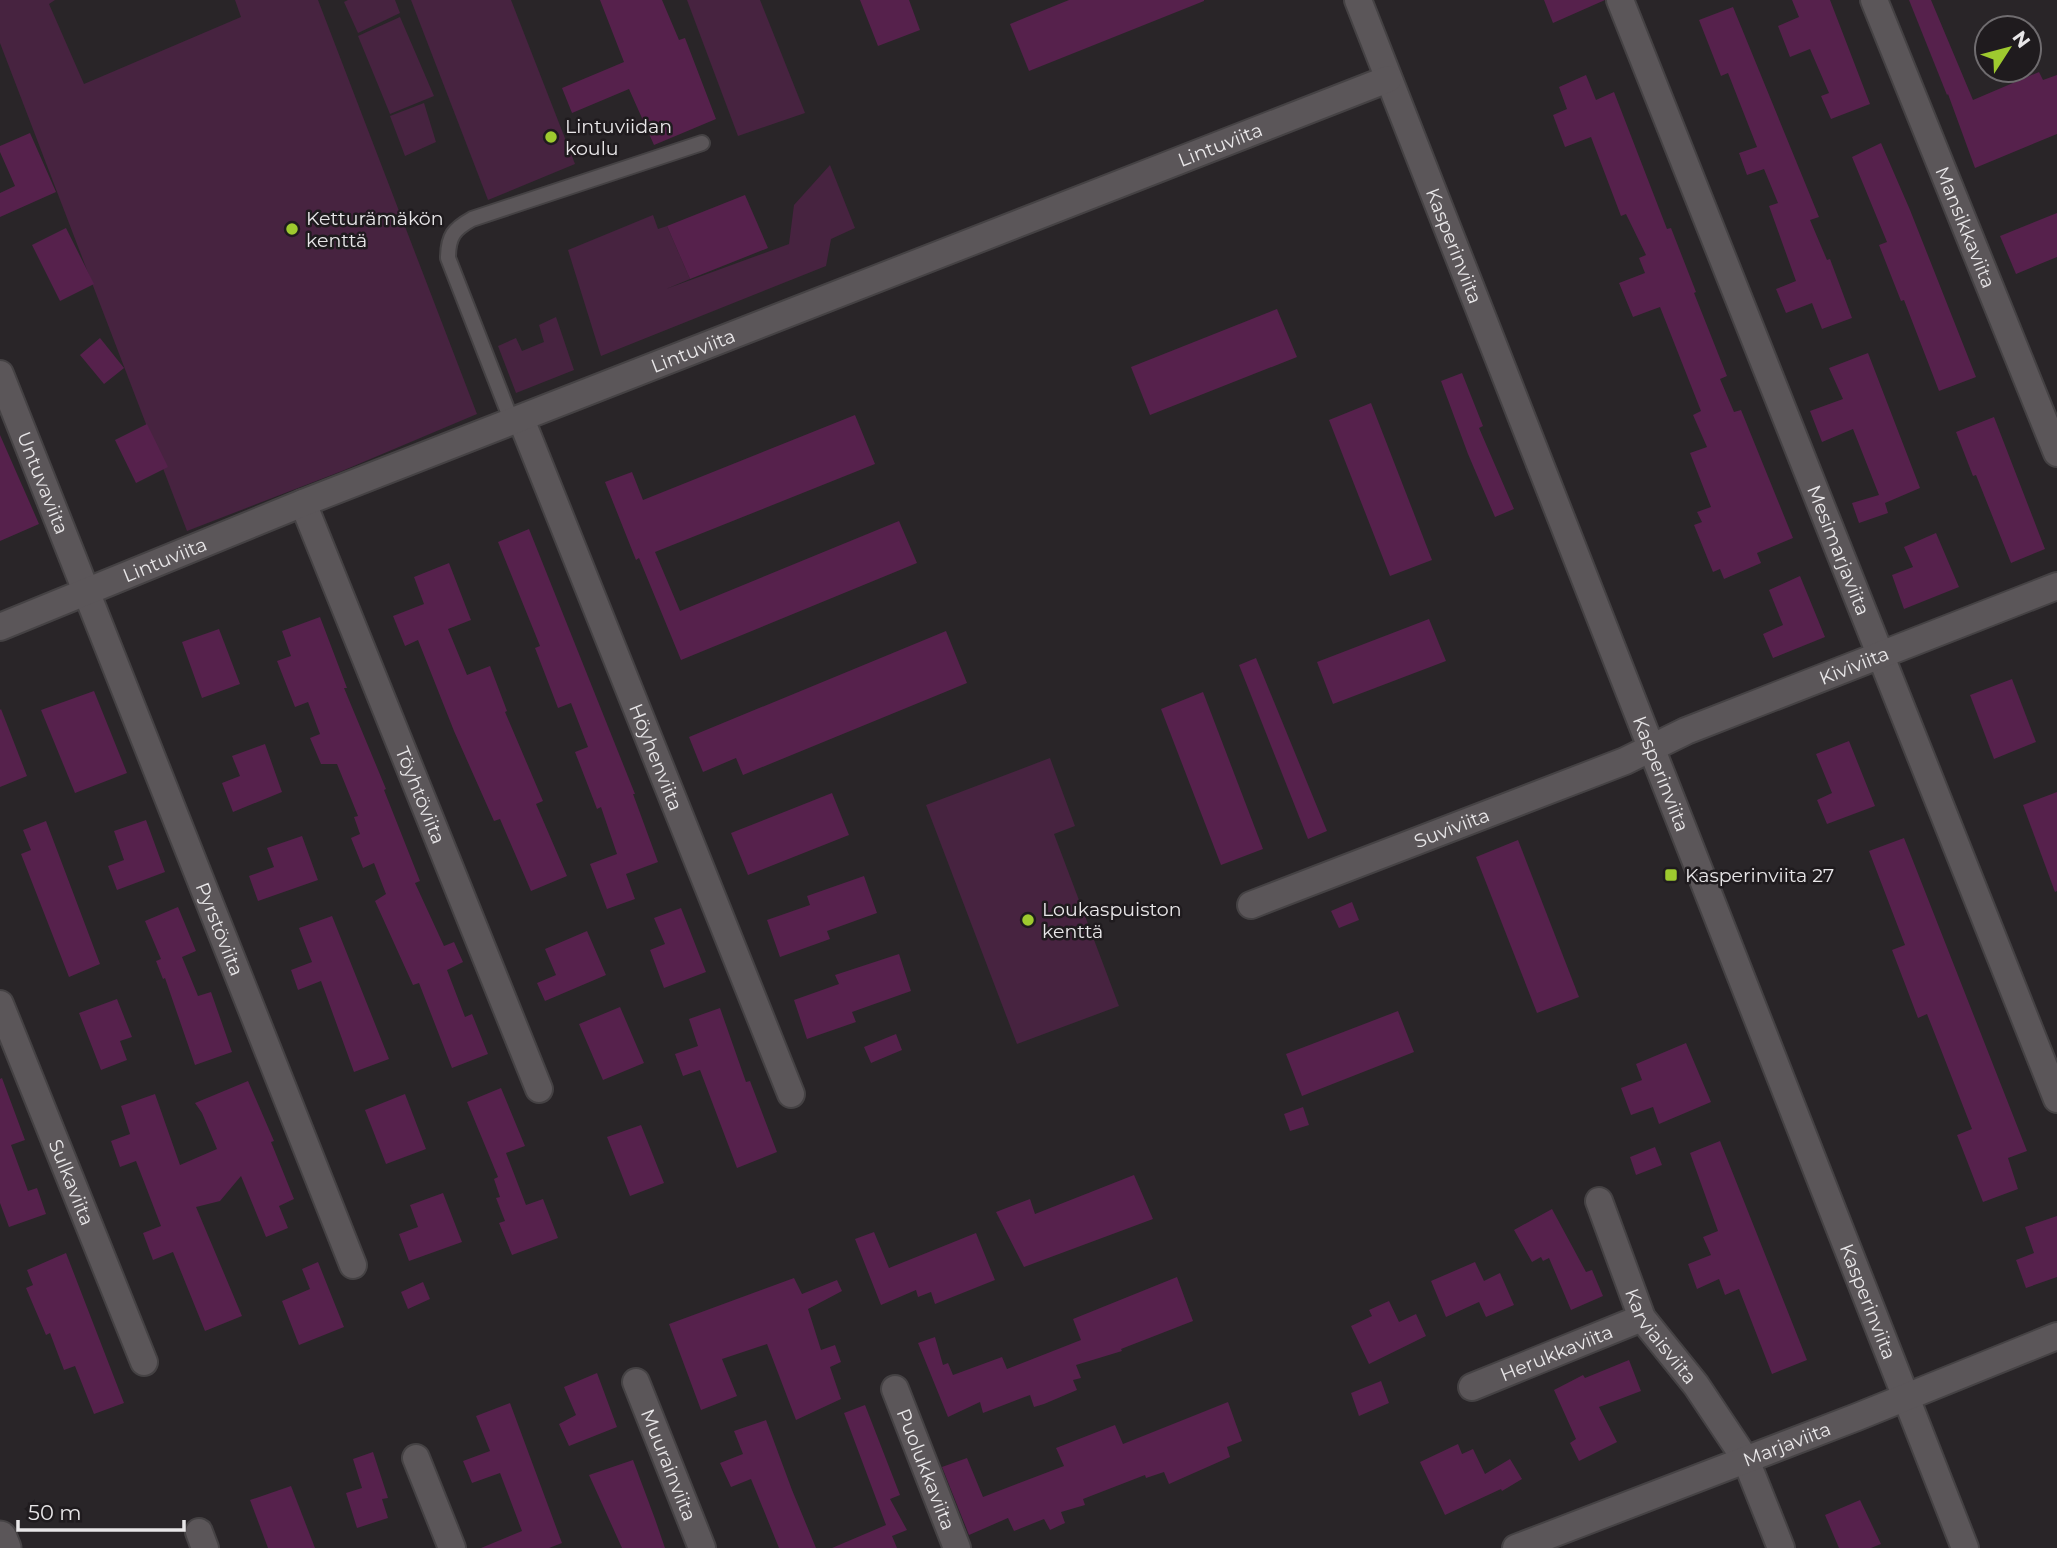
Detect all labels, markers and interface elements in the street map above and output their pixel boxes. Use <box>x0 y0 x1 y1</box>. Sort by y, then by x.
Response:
north arrow <box>1973 14 2043 84</box>
text: N <box>2008 26 2035 52</box>
place label: Lintuviidan koulu <box>565 115 672 160</box>
street label: Lintuviita <box>1175 118 1266 171</box>
marker: Lintuviidan koulu <box>543 129 559 145</box>
street label: Mansikkaviita <box>1931 163 2001 291</box>
street label: Kasperinviita <box>1421 185 1487 307</box>
place label: Ketturämäkön kenttä <box>306 207 444 252</box>
marker: Ketturämäkön kenttä <box>284 221 300 237</box>
street label: Lintuviita <box>647 324 738 377</box>
street label: Untuvaviita <box>12 428 74 537</box>
street label: Mesimarjaviita <box>1803 482 1875 619</box>
street label: Lintuviita <box>119 532 210 587</box>
street label: Kiviviita <box>1816 641 1892 689</box>
street label: Höyhenviita <box>624 700 688 814</box>
street label: Kasperinviita <box>1628 713 1694 835</box>
street label: Töyhtöviita <box>391 743 451 847</box>
street label: Suviviita <box>1411 803 1493 853</box>
place label: Kasperinviita 27 <box>1685 864 1834 887</box>
marker: Kasperinviita 27 <box>1663 867 1679 883</box>
street label: Pyrstöviita <box>191 879 249 979</box>
place label: Loukaspuiston kenttä <box>1042 898 1182 943</box>
marker: Loukaspuiston kenttä <box>1020 912 1036 928</box>
street label: Sulkaviita <box>44 1136 99 1229</box>
street label: Kasperinviita <box>1835 1240 1901 1363</box>
street label: Karviaisviita <box>1621 1285 1702 1389</box>
street label: Herukkaviita <box>1496 1320 1616 1386</box>
street label: Muurainviita <box>636 1405 701 1524</box>
street label: Puolukkaviita <box>892 1405 960 1533</box>
street label: Marjaviita <box>1740 1417 1834 1471</box>
scale bar <box>18 1488 184 1532</box>
text: 50 m <box>28 1500 82 1525</box>

